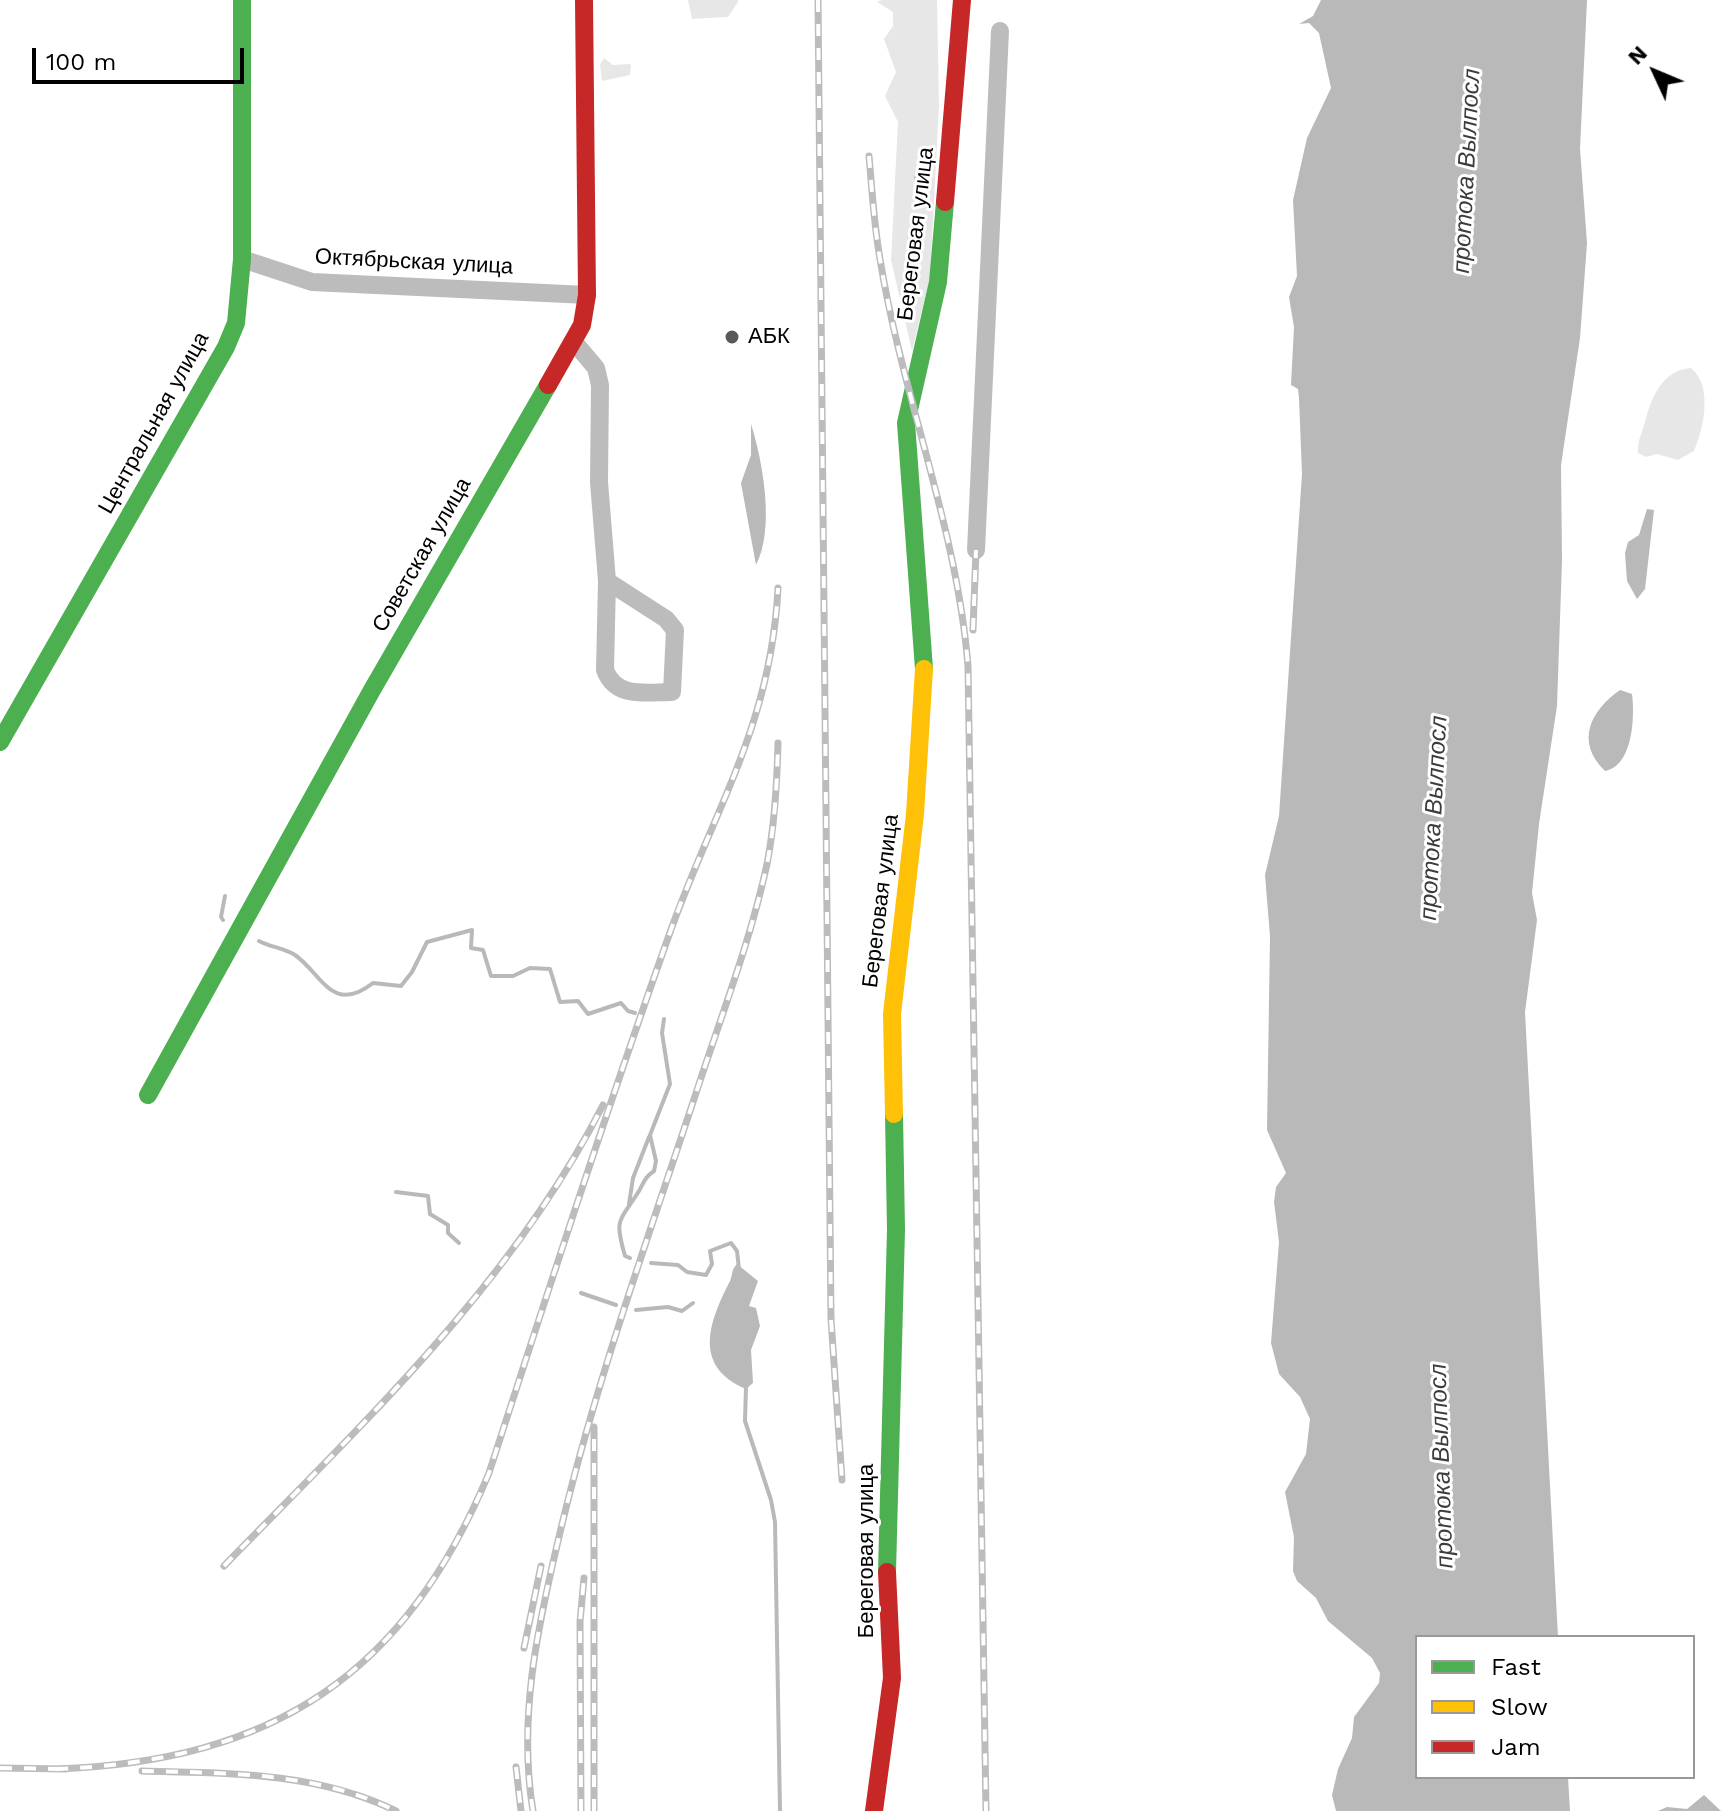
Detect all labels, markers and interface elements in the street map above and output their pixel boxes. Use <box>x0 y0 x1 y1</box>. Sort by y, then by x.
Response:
scale bar <box>36 32 248 82</box>
north arrow <box>1615 32 1695 112</box>
text: N <box>1623 40 1652 70</box>
text: 100 m <box>46 48 116 76</box>
water label: протока Вылпосл <box>1447 68 1487 274</box>
street label: Береговая улица <box>892 146 940 322</box>
street label: Октябрьская улица <box>314 244 514 280</box>
place label: АБК <box>748 324 790 350</box>
street label: Центральная улица <box>93 327 215 519</box>
marker: АБК <box>723 328 741 346</box>
street label: Советская улица <box>367 473 477 637</box>
water label: протока Вылпосл <box>1414 715 1454 921</box>
street label: Береговая улица <box>857 813 905 989</box>
water label: протока Вылпосл <box>1424 1363 1460 1569</box>
street label: Береговая улица <box>854 1464 880 1638</box>
legend <box>1415 1635 1695 1779</box>
text: Fast <box>1491 1653 1541 1681</box>
text: Slow <box>1491 1693 1548 1721</box>
text: Jam <box>1491 1733 1541 1761</box>

